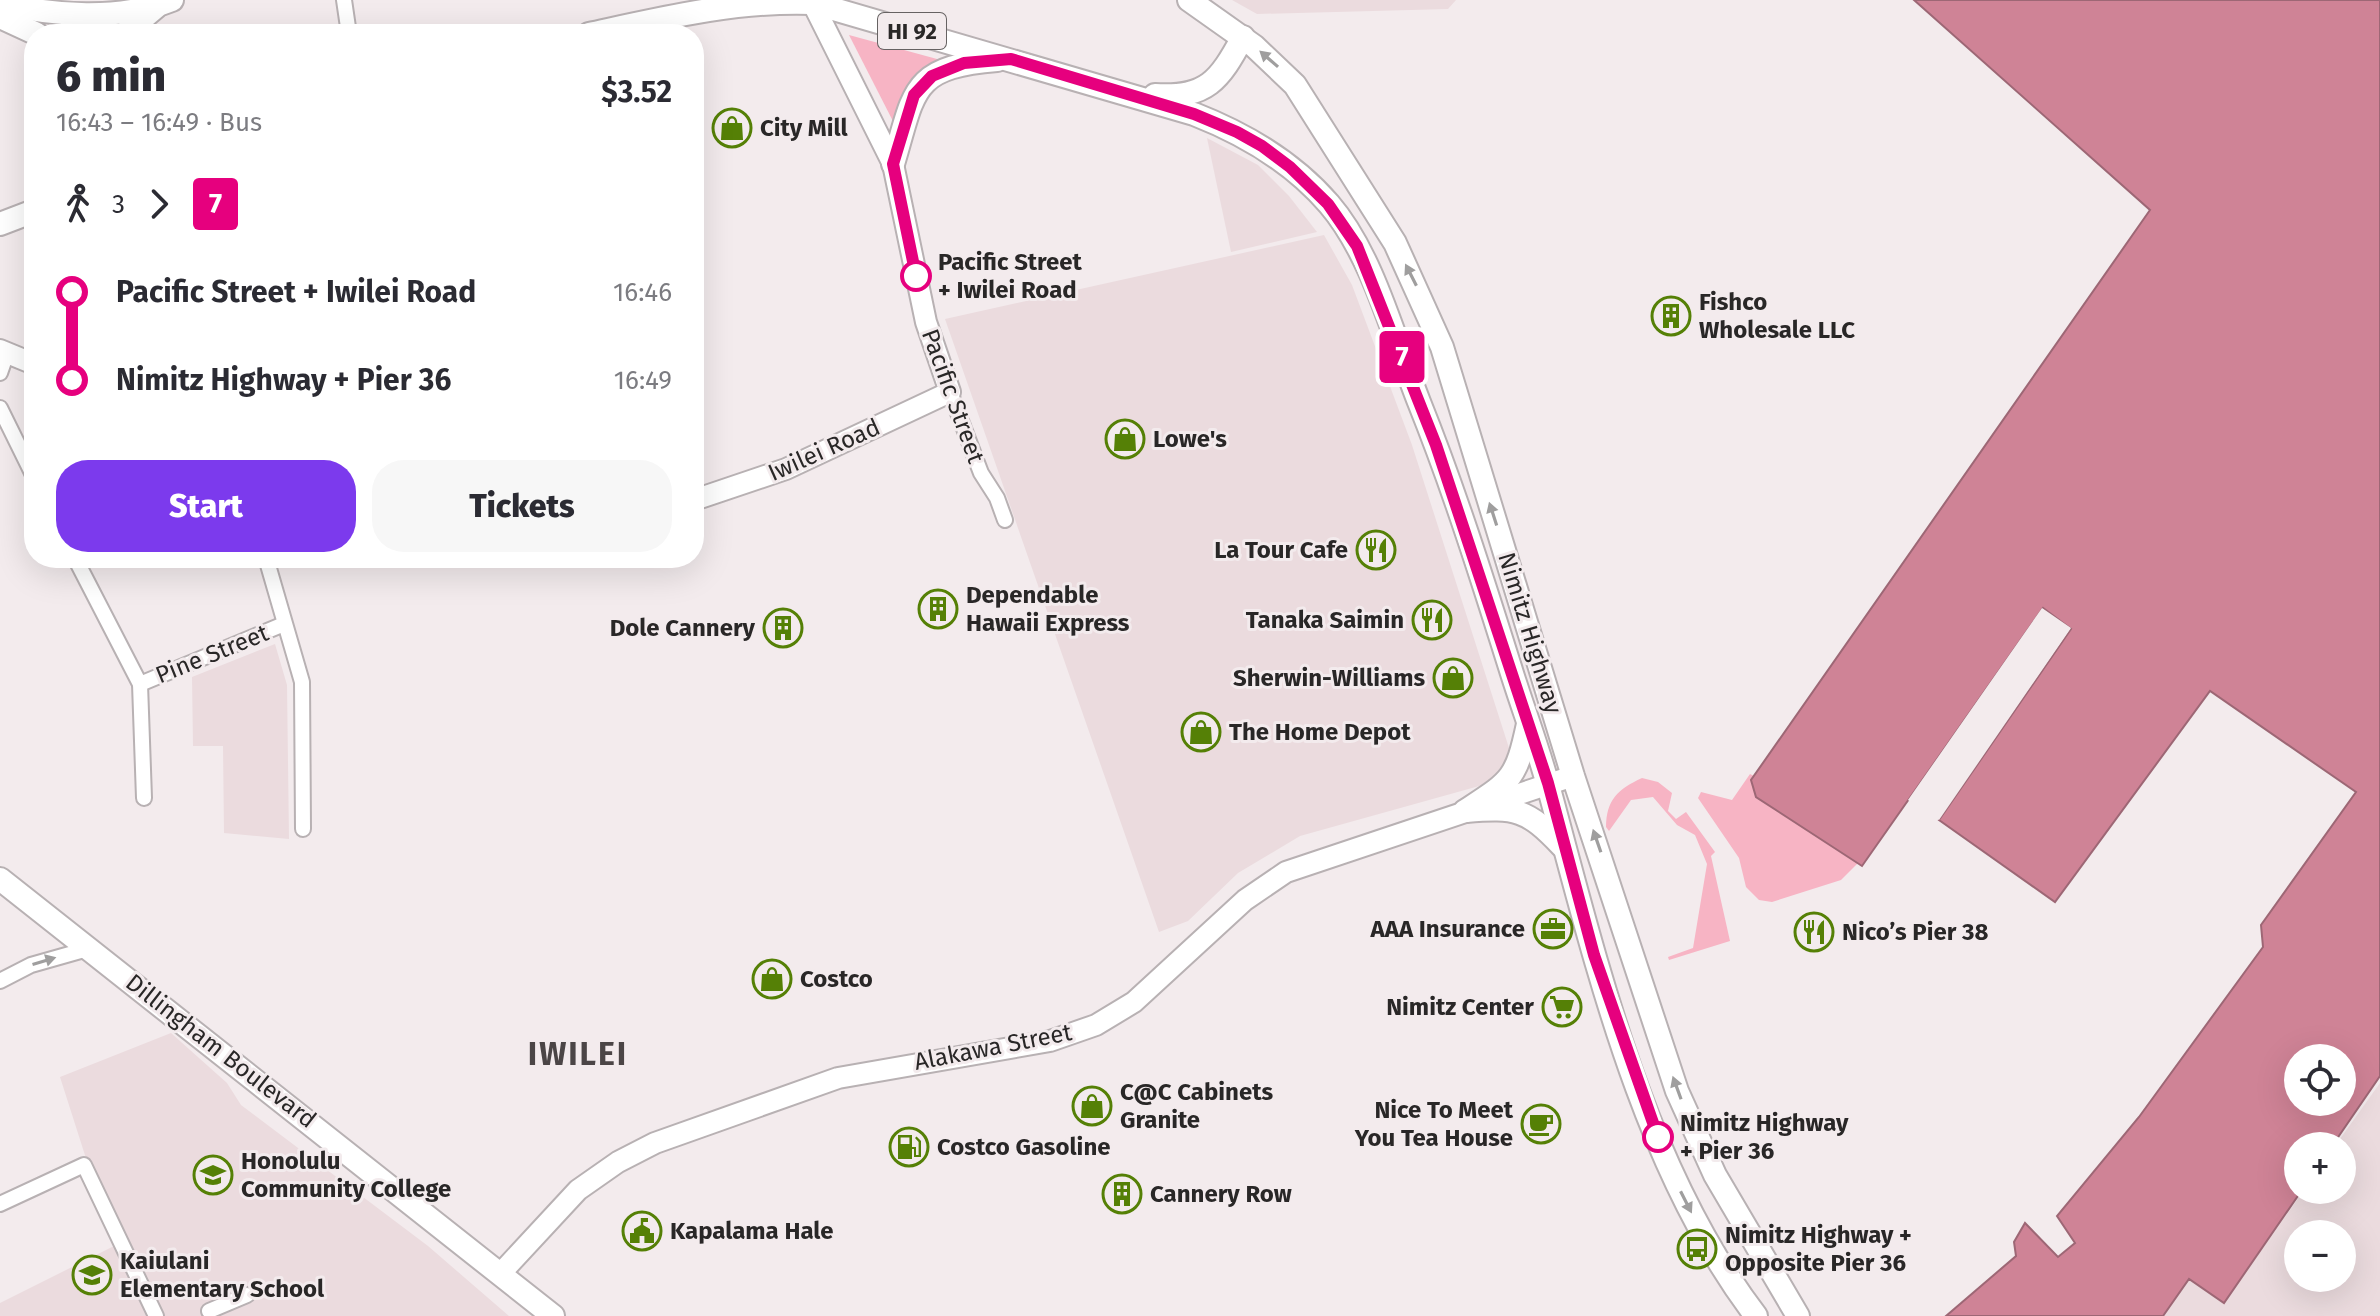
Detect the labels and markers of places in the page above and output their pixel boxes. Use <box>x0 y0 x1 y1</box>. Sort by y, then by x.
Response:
shop icon: City Mill <box>711 107 753 149</box>
place label: City Mill <box>760 114 849 142</box>
place label: Pacific Street + Iwilei Road <box>938 248 1083 304</box>
marker: Pacific Street + Iwilei Road <box>901 261 931 291</box>
place label: Fishco Wholesale LLC <box>1699 288 1855 344</box>
building icon: Fishco Wholesale LLC <box>1650 295 1692 337</box>
shop icon: Lowe's <box>1104 418 1146 460</box>
place label: Lowe's <box>1153 425 1227 453</box>
restaurant icon: La Tour Cafe <box>1355 529 1397 571</box>
place label: La Tour Cafe <box>1214 536 1348 564</box>
place label: Dependable Hawaii Express <box>966 581 1130 637</box>
building icon: Dependable Hawaii Express <box>917 588 959 630</box>
restaurant icon: Tanaka Saimin <box>1411 599 1453 641</box>
place label: Tanaka Saimin <box>1246 606 1404 634</box>
building icon: Dole Cannery <box>762 607 804 649</box>
place label: Dole Cannery <box>610 614 756 642</box>
shop icon: Sherwin-Williams <box>1432 657 1474 699</box>
place label: Sherwin-Williams <box>1233 664 1425 692</box>
shop icon: The Home Depot <box>1180 711 1222 753</box>
place label: The Home Depot <box>1229 718 1411 746</box>
office icon: AAA Insurance <box>1532 908 1574 950</box>
restaurant icon: Nico’s Pier 38 <box>1793 911 1835 953</box>
place label: AAA Insurance <box>1370 915 1525 943</box>
place label: Nico’s Pier 38 <box>1842 918 1989 946</box>
shop icon: Costco <box>751 958 793 1000</box>
place label: Costco <box>800 965 873 993</box>
supermarket icon: Nimitz Center <box>1541 986 1583 1028</box>
place label: Nimitz Center <box>1386 993 1534 1021</box>
place label: C@C Cabinets Granite <box>1120 1078 1273 1134</box>
shop icon: C@C Cabinets Granite <box>1071 1085 1113 1127</box>
place label: Nice To Meet You Tea House <box>1354 1096 1514 1152</box>
cafe icon: Nice To Meet You Tea House <box>1520 1103 1562 1145</box>
place label: Nimitz Highway + Pier 36 <box>1680 1109 1849 1165</box>
marker: Nimitz Highway + Pier 36 <box>1643 1122 1673 1152</box>
fuel station icon: Costco Gasoline <box>888 1126 930 1168</box>
place label: Costco Gasoline <box>937 1133 1110 1161</box>
place label: Honolulu Community College <box>241 1147 451 1203</box>
school or university icon: Honolulu Community College <box>192 1154 234 1196</box>
building icon: Cannery Row <box>1101 1173 1143 1215</box>
place label: Cannery Row <box>1150 1180 1292 1208</box>
public building icon: Kapalama Hale <box>621 1210 663 1252</box>
place label: Kapalama Hale <box>670 1217 834 1245</box>
place label: Nimitz Highway + Opposite Pier 36 <box>1725 1221 1912 1277</box>
bus stop icon: Nimitz Highway + Opposite Pier 36 <box>1676 1228 1718 1270</box>
place label: Kaiulani Elementary School <box>120 1247 325 1303</box>
school or university icon: Kaiulani Elementary School <box>71 1254 113 1296</box>

